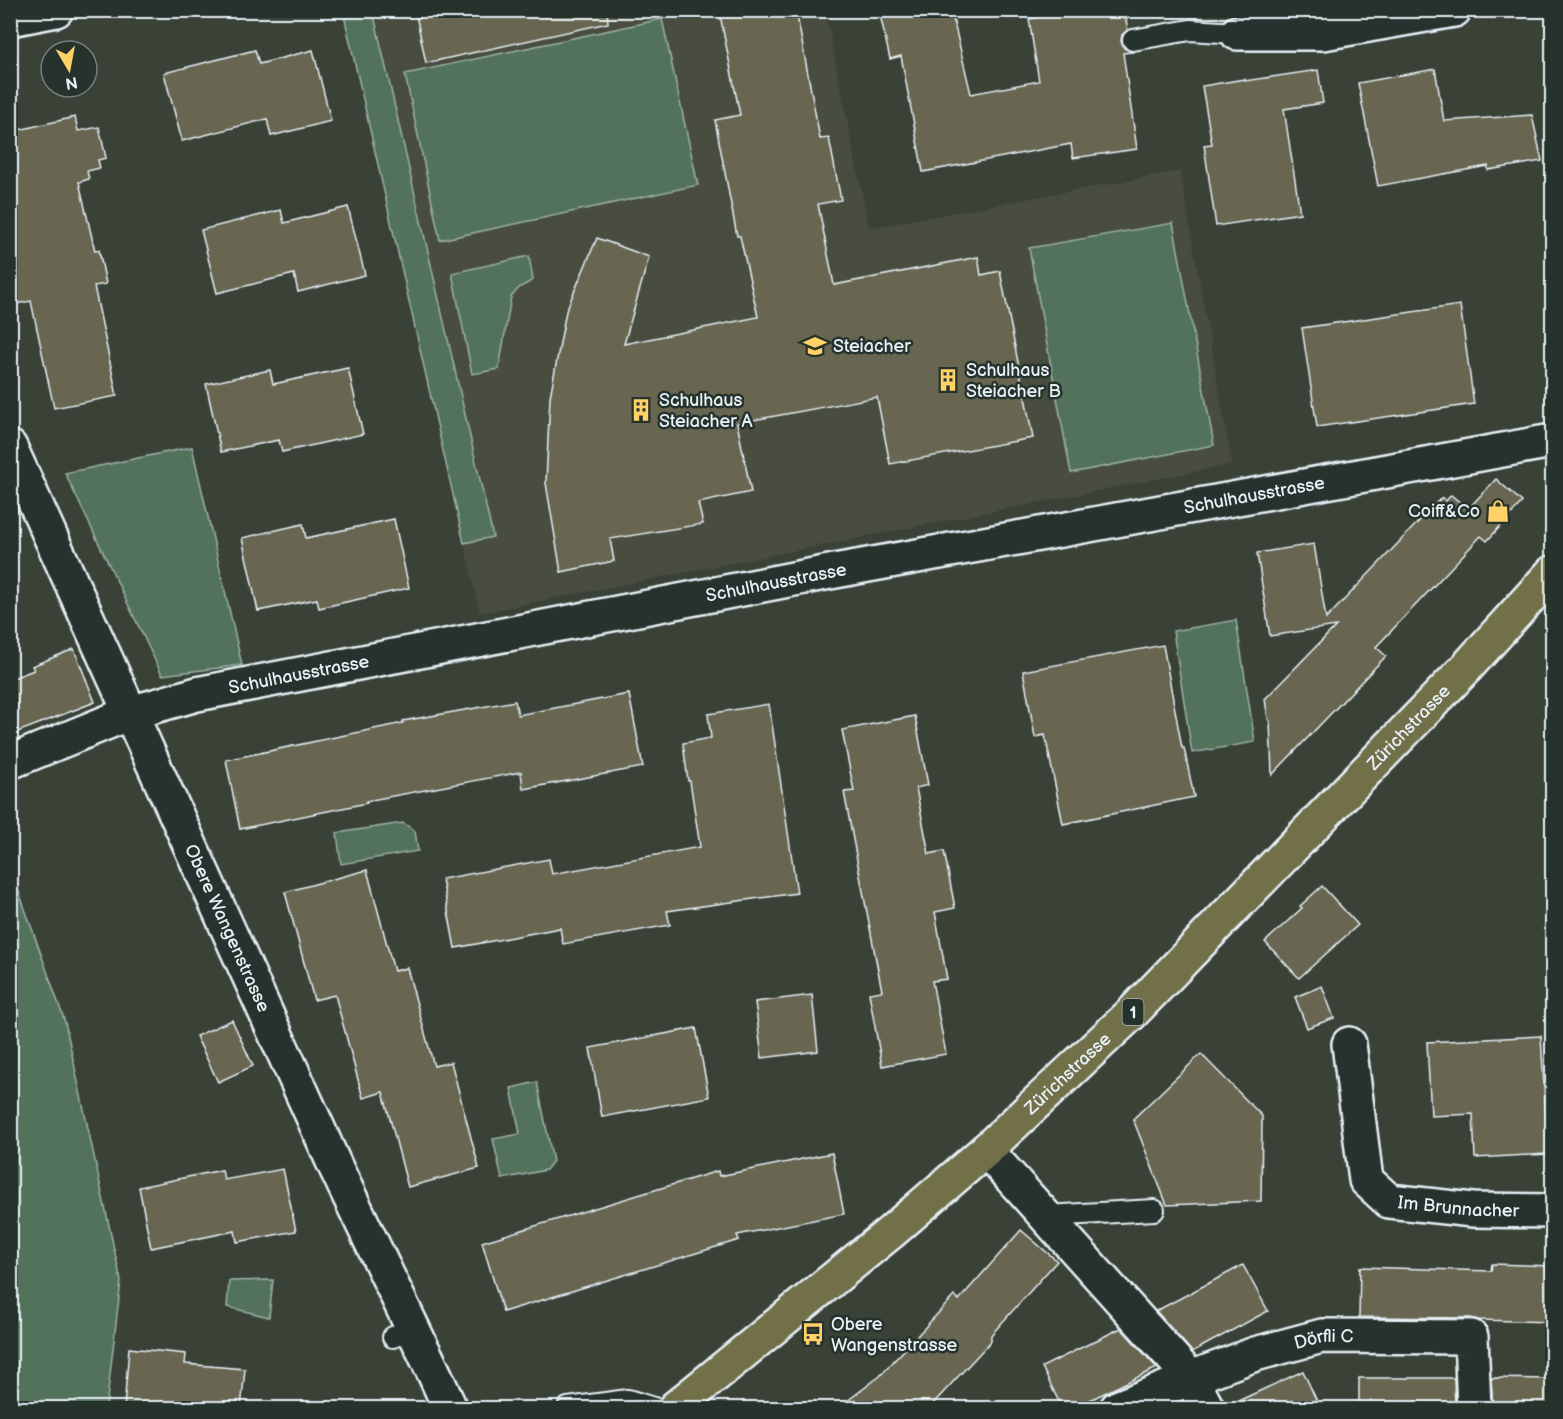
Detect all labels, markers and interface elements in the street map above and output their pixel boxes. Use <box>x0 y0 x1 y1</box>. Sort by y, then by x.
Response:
north arrow <box>39 39 99 99</box>
text: N <box>64 72 79 93</box>
school or university icon: Steiacher <box>802 333 828 359</box>
place label: Steiacher <box>833 336 911 357</box>
place label: Schulhaus Steiacher B <box>966 360 1061 402</box>
building icon: Schulhaus Steiacher B <box>935 367 961 393</box>
place label: Schulhaus Steiacher A <box>659 390 753 432</box>
building icon: Schulhaus Steiacher A <box>628 397 654 423</box>
street label: Schulhausstrasse <box>1182 472 1327 519</box>
shop icon: Coiff&Co <box>1485 498 1511 524</box>
place label: Coiff&Co <box>1408 501 1480 522</box>
street label: Schulhausstrasse <box>704 559 848 607</box>
street label: Schulhausstrasse <box>227 651 371 699</box>
street label: Zürichstrasse <box>1362 680 1455 775</box>
street label: Obere Wangenstrasse <box>180 841 274 1016</box>
road number: 1 <box>1122 999 1144 1025</box>
street label: Zürichstrasse <box>1020 1028 1116 1120</box>
street label: Im Brunnacher <box>1397 1192 1520 1222</box>
place label: Obere Wangenstrasse <box>831 1314 958 1356</box>
bus stop icon: Obere Wangenstrasse <box>800 1321 826 1347</box>
street label: Dörfli C <box>1292 1326 1354 1354</box>

